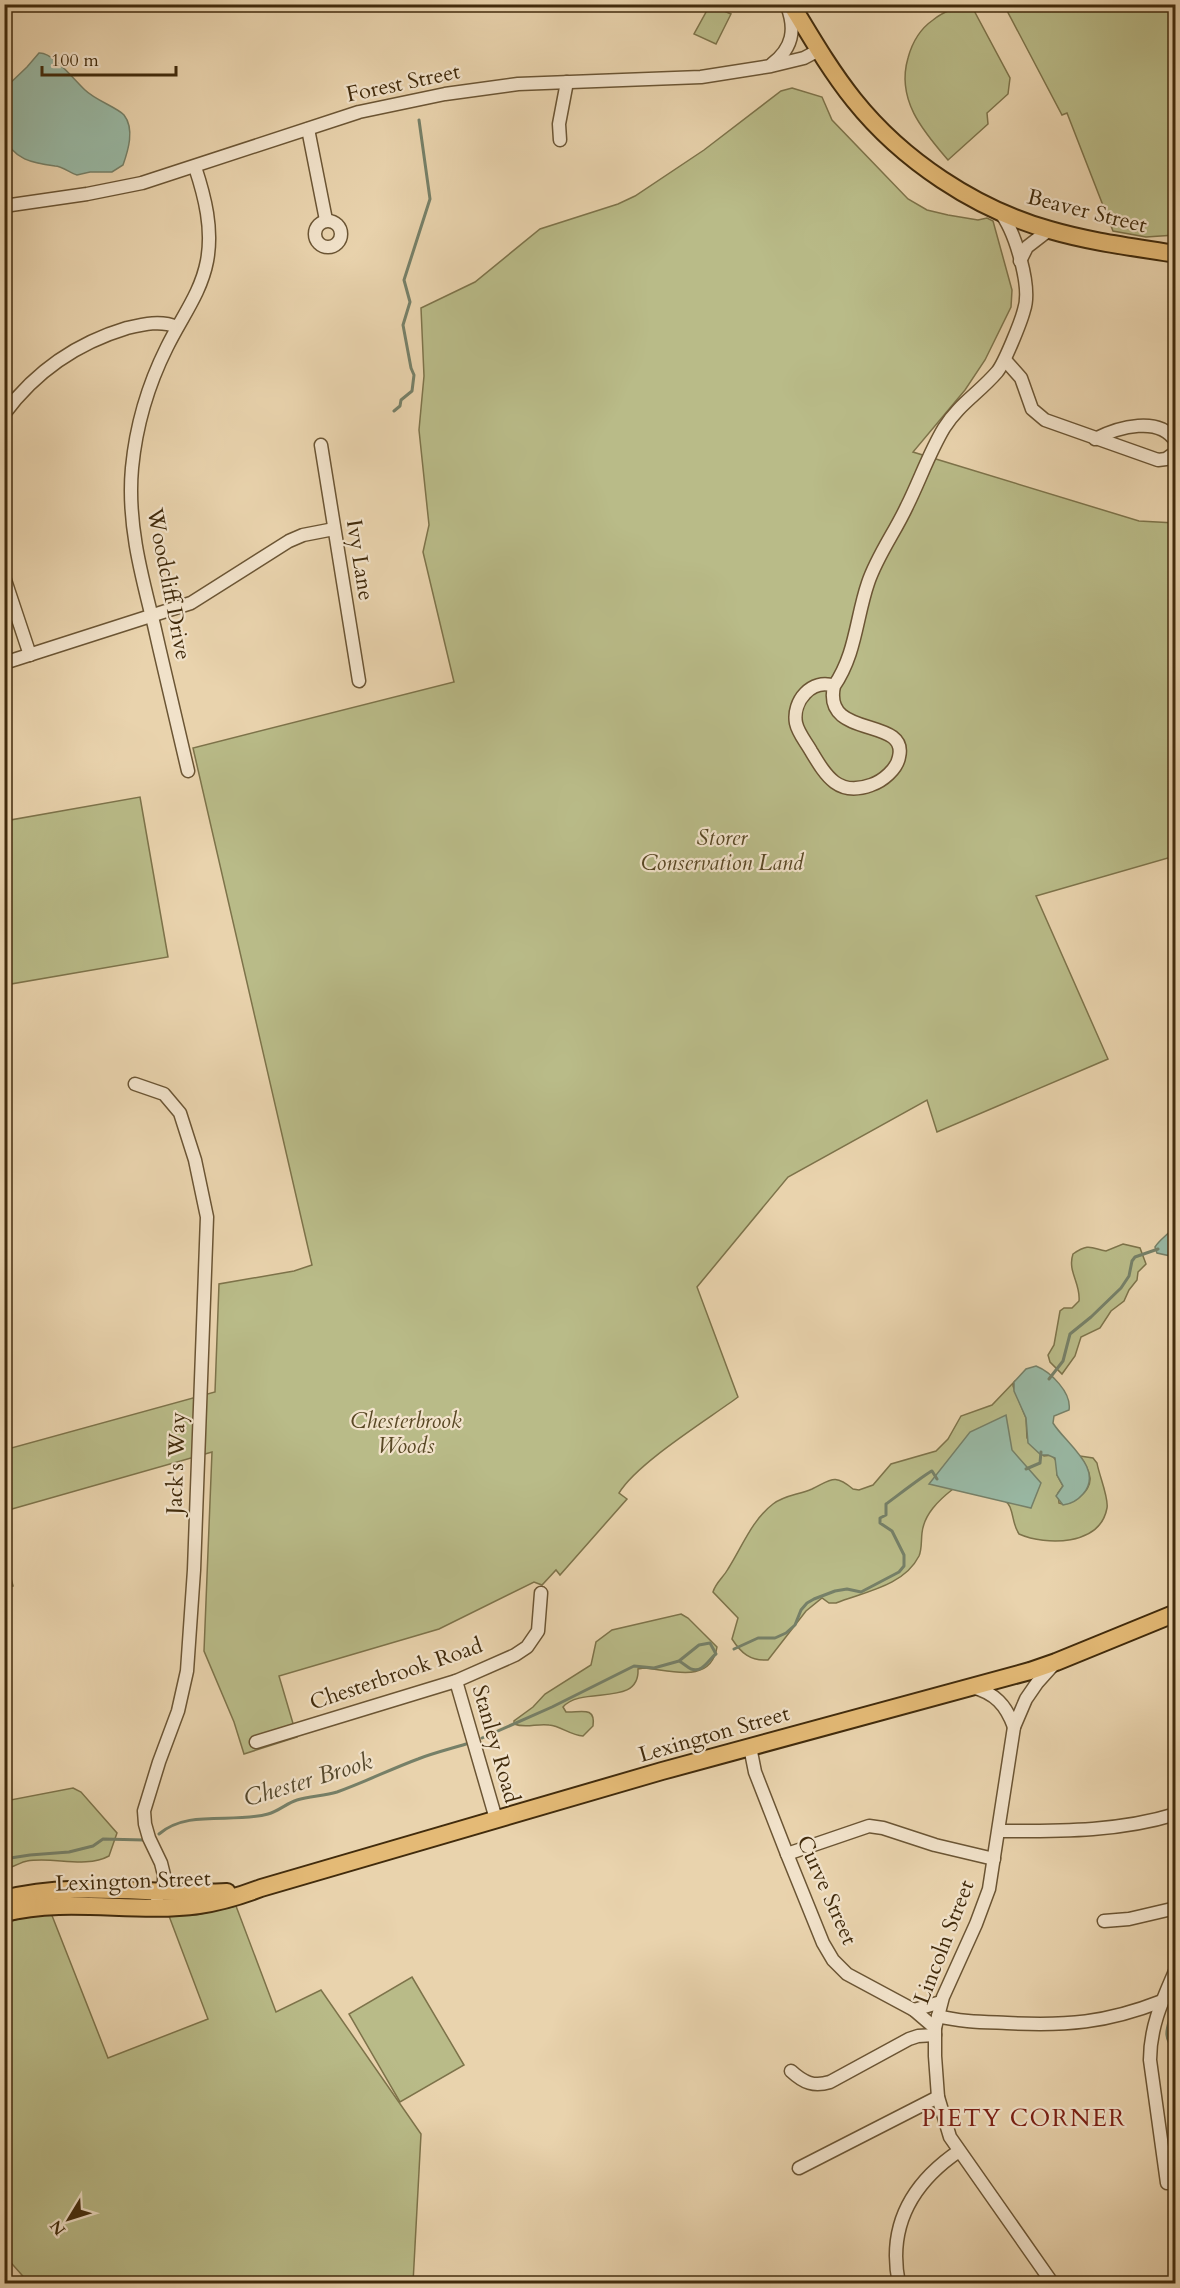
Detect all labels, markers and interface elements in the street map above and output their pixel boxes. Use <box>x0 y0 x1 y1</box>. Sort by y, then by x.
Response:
scale bar <box>42 39 176 77</box>
text: 100 m <box>51 48 99 73</box>
street label: Forest Street <box>343 56 463 110</box>
street label: Beaver Street <box>1024 182 1150 240</box>
street label: Woodcliff Drive <box>139 505 198 662</box>
street label: Ivy Lane <box>339 517 381 603</box>
park label: Storer Conservation Land <box>641 823 805 878</box>
park label: Chesterbrook Woods <box>350 1406 462 1461</box>
street label: Jack's Way <box>159 1411 193 1518</box>
street label: Chesterbrook Road <box>306 1630 487 1718</box>
street label: Stanley Road <box>465 1681 527 1807</box>
street label: Lexington Street <box>635 1698 793 1770</box>
water label: Chester Brook <box>240 1745 377 1815</box>
street label: Curve Street <box>790 1831 864 1950</box>
street label: Lexington Street <box>55 1863 211 1899</box>
street label: Lincoln Street <box>907 1875 981 2008</box>
district label: PIETY CORNER <box>922 2102 1126 2135</box>
north arrow <box>39 2189 99 2249</box>
text: N <box>45 2215 71 2240</box>

